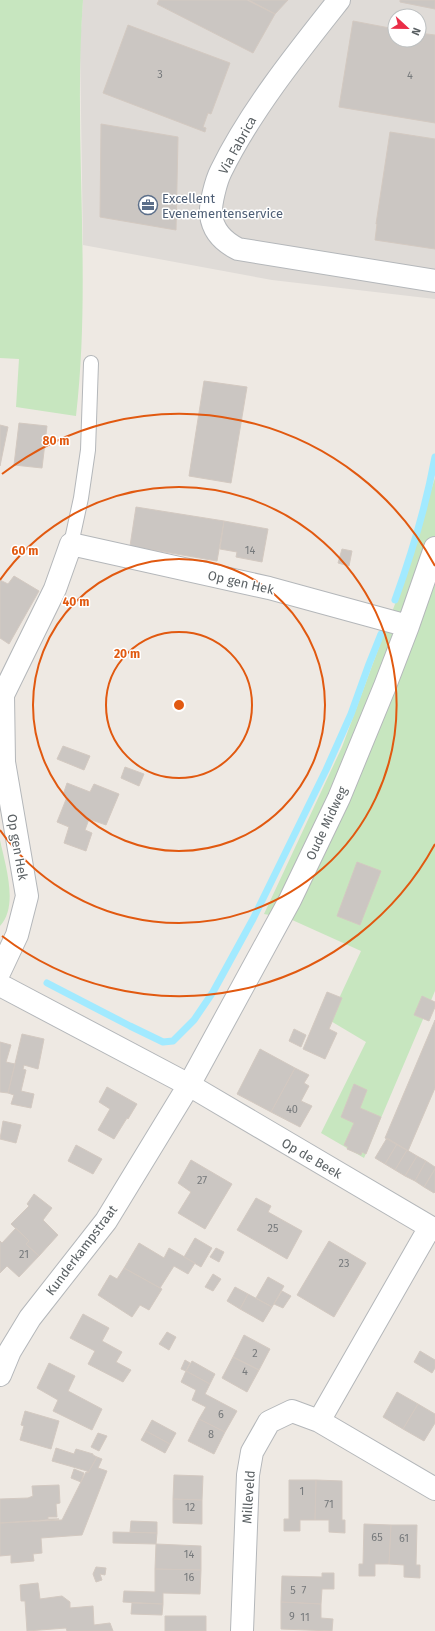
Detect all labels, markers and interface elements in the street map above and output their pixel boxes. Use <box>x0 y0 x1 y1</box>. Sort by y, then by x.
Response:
north arrow <box>387 8 427 48</box>
text: N <box>408 26 423 37</box>
house number: 3 <box>157 68 163 81</box>
house number: 4 <box>407 69 413 82</box>
street label: Via Fabrica <box>215 114 259 177</box>
place label: Excellent Evenementenservice <box>162 191 283 221</box>
office icon: Excellent Evenementenservice <box>137 194 159 216</box>
text: 80 m <box>43 434 69 448</box>
text: 60 m <box>12 544 38 558</box>
house number: 14 <box>245 544 255 557</box>
street label: Op gen Hek <box>206 568 276 597</box>
text: 40 m <box>63 595 89 609</box>
text: 20 m <box>114 647 140 661</box>
centre of rings <box>172 698 186 712</box>
street label: Oude Midweg <box>303 784 350 862</box>
street label: Op gen Hek <box>4 813 31 882</box>
house number: 40 <box>286 1103 298 1116</box>
street label: Op de Beek <box>279 1135 345 1182</box>
house number: 27 <box>197 1174 207 1187</box>
street label: Kunderkampstraat <box>43 1202 120 1298</box>
house number: 25 <box>268 1222 279 1235</box>
house number: 21 <box>19 1248 29 1261</box>
house number: 23 <box>339 1257 349 1270</box>
house number: 2 <box>252 1347 258 1360</box>
house number: 4 <box>242 1365 248 1378</box>
house number: 6 <box>218 1408 224 1421</box>
house number: 8 <box>208 1428 214 1441</box>
street label: Milleveld <box>239 1470 258 1524</box>
house number: 1 <box>300 1485 304 1498</box>
house number: 71 <box>324 1498 334 1511</box>
house number: 12 <box>185 1501 195 1514</box>
house number: 65 <box>371 1531 383 1544</box>
house number: 61 <box>399 1532 409 1545</box>
house number: 14 <box>184 1548 194 1561</box>
house number: 16 <box>184 1571 194 1584</box>
house number: 5 <box>290 1584 296 1597</box>
house number: 7 <box>302 1584 307 1597</box>
house number: 9 <box>289 1610 295 1623</box>
house number: 11 <box>300 1611 310 1624</box>

